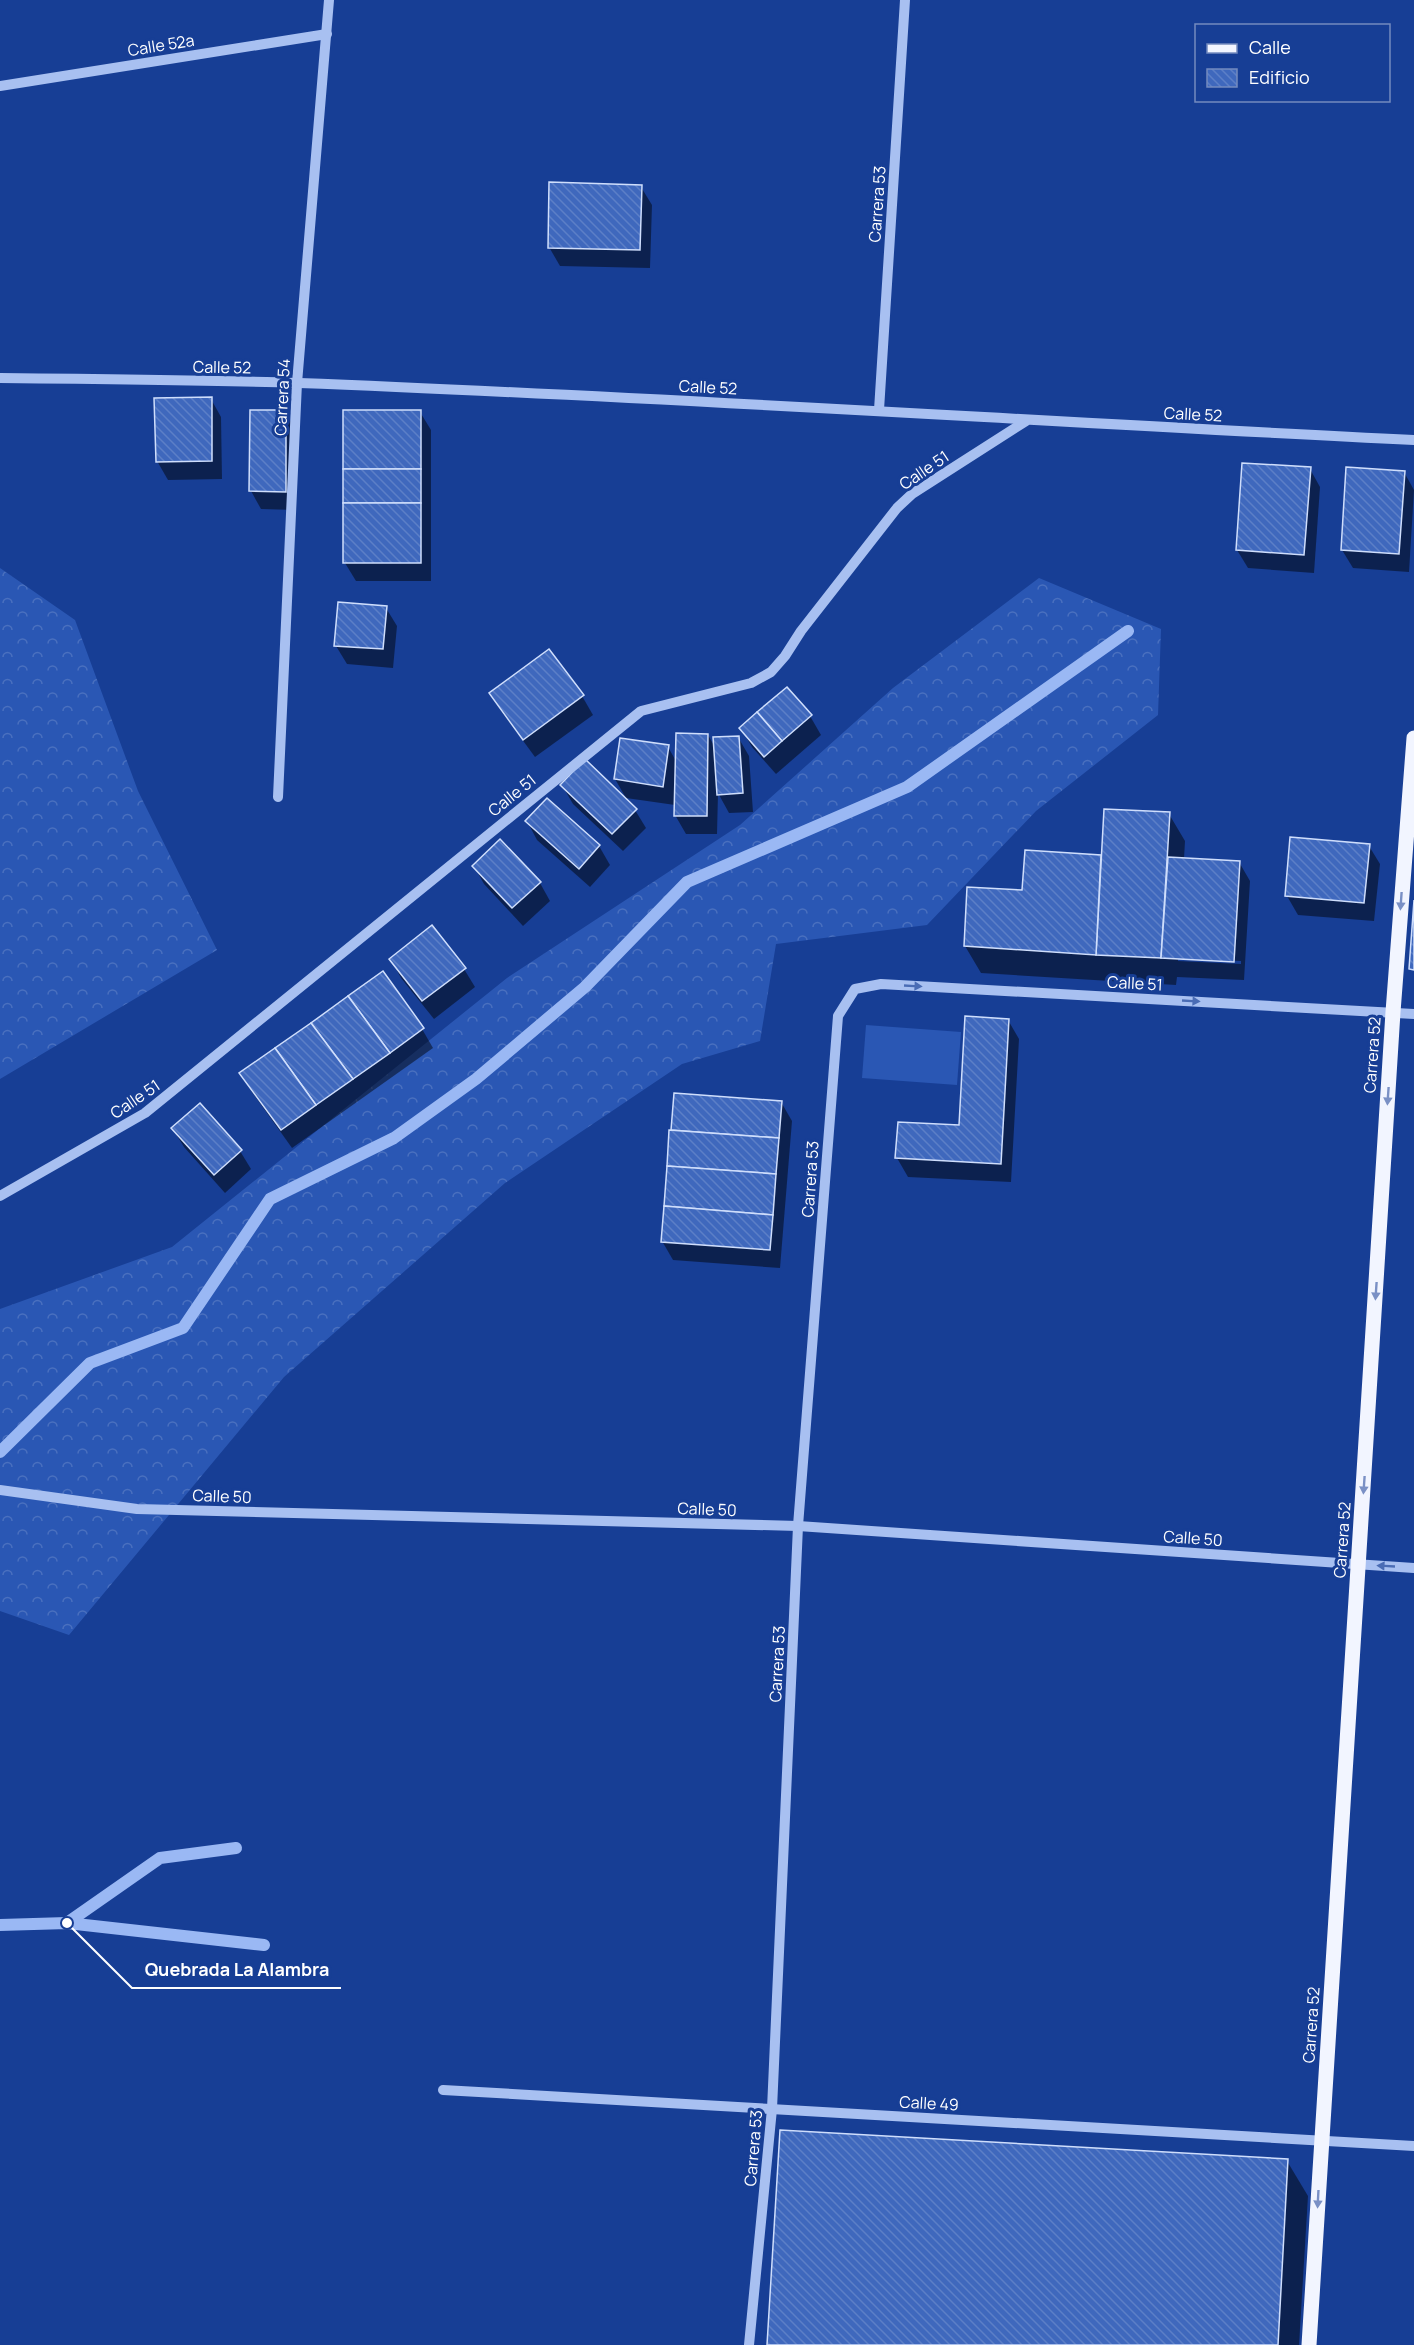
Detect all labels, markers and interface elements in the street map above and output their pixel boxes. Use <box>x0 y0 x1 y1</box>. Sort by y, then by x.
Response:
legend <box>1195 24 1390 102</box>
street label: Calle 52a <box>126 29 196 61</box>
text: Calle <box>1249 35 1291 59</box>
text: Edificio <box>1249 65 1310 89</box>
street label: Carrera 53 <box>863 165 891 243</box>
street label: Calle 52 <box>193 355 251 379</box>
street label: Carrera 54 <box>269 358 295 436</box>
street label: Calle 52 <box>678 374 738 400</box>
street label: Calle 52 <box>1163 401 1223 427</box>
street label: Calle 51 <box>895 445 953 495</box>
street label: Calle 51 <box>483 769 541 821</box>
one-way arrow <box>1397 892 1406 911</box>
street label: Calle 51 <box>1107 971 1163 995</box>
one-way arrow <box>903 981 922 990</box>
one-way arrow <box>1182 996 1201 1005</box>
street label: Carrera 52 <box>1358 1016 1386 1094</box>
street label: Calle 51 <box>106 1074 164 1124</box>
one-way arrow <box>1383 1086 1392 1105</box>
street label: Carrera 53 <box>796 1140 824 1218</box>
one-way arrow <box>1371 1281 1380 1300</box>
one-way arrow <box>1359 1476 1368 1495</box>
street label: Calle 50 <box>192 1484 252 1508</box>
street label: Calle 50 <box>677 1497 737 1521</box>
street label: Carrera 52 <box>1328 1501 1356 1579</box>
street label: Calle 50 <box>1163 1525 1223 1551</box>
one-way arrow <box>1377 1562 1396 1571</box>
street label: Carrera 53 <box>764 1625 790 1703</box>
callout: Quebrada La Alambra <box>132 1952 341 1988</box>
text: Quebrada La Alambra <box>145 1957 329 1981</box>
street label: Carrera 52 <box>1297 1986 1325 2064</box>
street label: Calle 49 <box>899 2090 959 2116</box>
street label: Carrera 53 <box>739 2109 767 2187</box>
one-way arrow <box>1314 2189 1323 2208</box>

